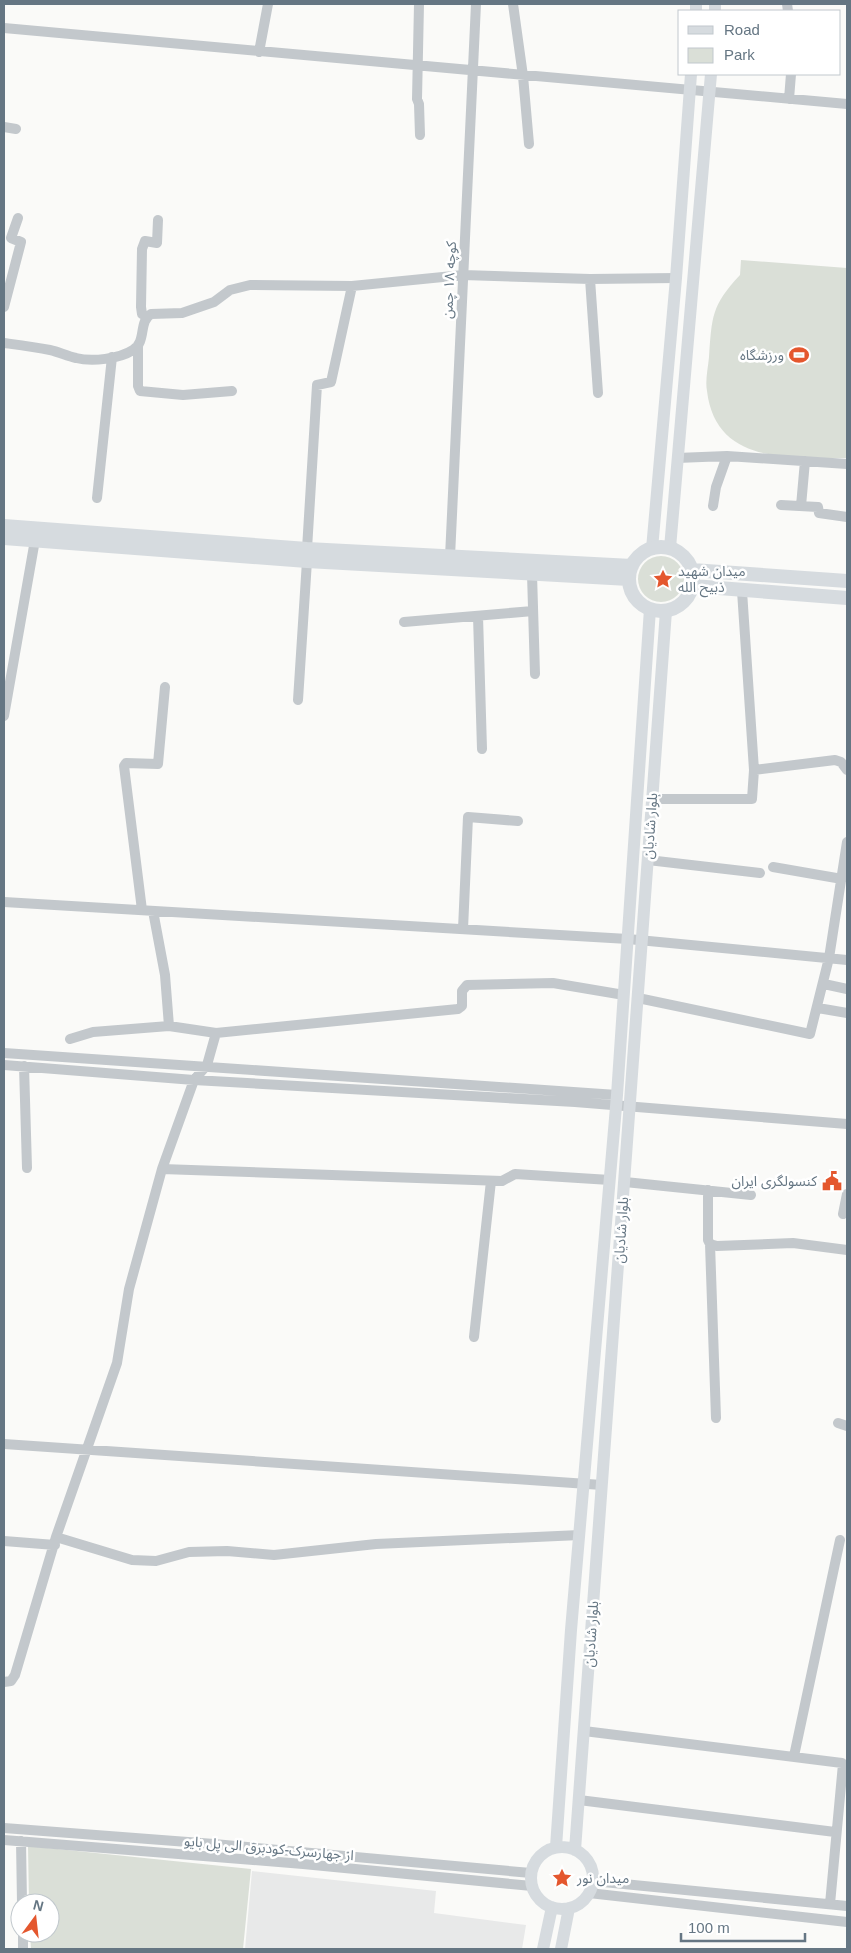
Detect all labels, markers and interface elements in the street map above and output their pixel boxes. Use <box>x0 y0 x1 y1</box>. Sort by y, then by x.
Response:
legend <box>678 10 841 75</box>
text: Road <box>724 21 760 38</box>
text: Park <box>724 46 755 63</box>
street label: كوچه ١٨ چمن <box>439 241 461 319</box>
sports icon: ورزشگاه <box>788 344 810 366</box>
place label: ورزشگاه <box>740 347 784 364</box>
place label: میدان شهید ذبیح الله <box>678 563 746 598</box>
place icon: میدان شهید ذبیح الله <box>652 568 674 590</box>
street label: بلوار شادیان <box>640 792 661 860</box>
public building icon: کنسولگری ایران <box>821 1170 843 1192</box>
place label: کنسولگری ایران <box>731 1173 817 1190</box>
street label: بلوار شادیان <box>611 1196 632 1264</box>
street label: بلوار شادیان <box>581 1600 602 1668</box>
street label: از جهارسرک-کودبرق الی پل بایو <box>183 1833 354 1865</box>
place icon: میدان نور <box>551 1867 573 1889</box>
place label: میدان نور <box>576 1870 629 1887</box>
north arrow <box>10 1893 60 1943</box>
text: N <box>31 1896 45 1914</box>
scale bar <box>681 1910 805 1942</box>
text: 100 m <box>688 1919 730 1936</box>

